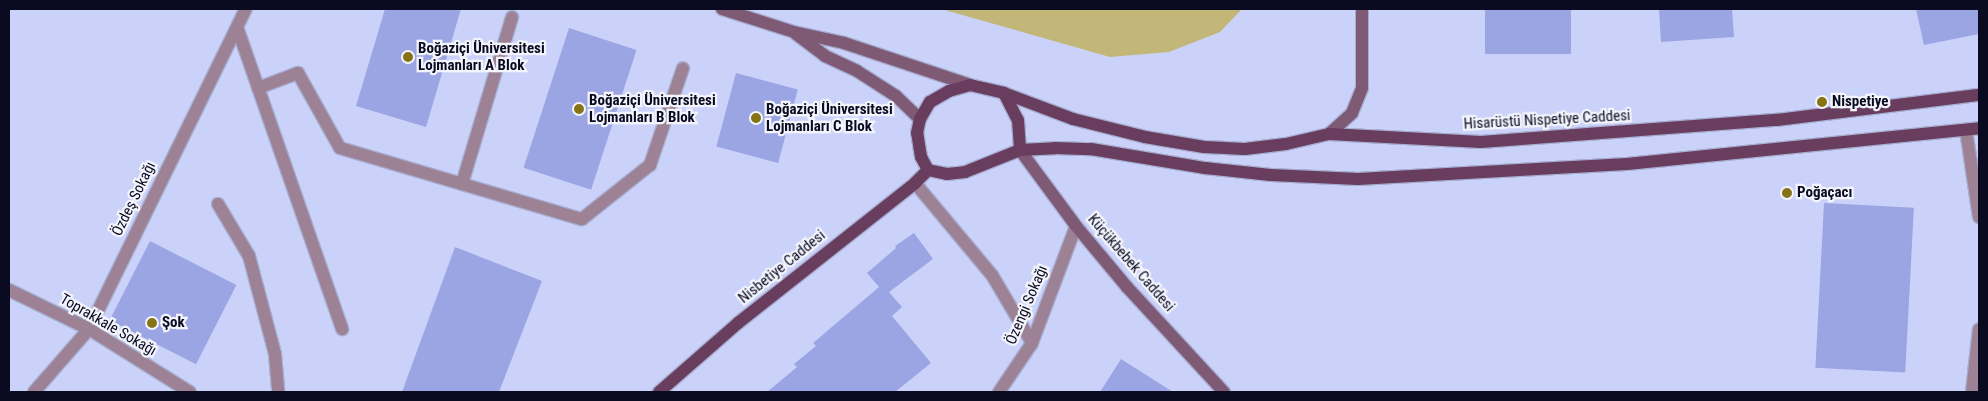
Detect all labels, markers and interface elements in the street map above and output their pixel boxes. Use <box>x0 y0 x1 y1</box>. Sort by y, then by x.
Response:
place label: Boğaziçi Üniversitesi Lojmanları A Blok <box>418 39 545 74</box>
marker: Boğaziçi Üniversitesi Lojmanları A Blok <box>402 51 414 63</box>
place label: Boğaziçi Üniversitesi Lojmanları B Blok <box>589 91 716 126</box>
place label: Nispetiye <box>1832 93 1889 111</box>
marker: Nispetiye <box>1816 96 1828 108</box>
place label: Boğaziçi Üniversitesi Lojmanları C Blok <box>766 100 893 135</box>
marker: Boğaziçi Üniversitesi Lojmanları B Blok <box>573 103 585 115</box>
street label: Hisarüstü Nispetiye Caddesi <box>1463 107 1631 133</box>
marker: Boğaziçi Üniversitesi Lojmanları C Blok <box>750 112 762 124</box>
street label: Özdeş Sokağı <box>108 159 160 239</box>
place label: Poğaçacı <box>1797 184 1852 202</box>
marker: Poğaçacı <box>1781 187 1793 199</box>
street label: Küçükbebek Caddesi <box>1084 211 1178 315</box>
street label: Nisbetiye Caddesi <box>735 227 829 307</box>
street label: Özengi Sokağı <box>1002 263 1052 347</box>
street label: Toprakkale Sokağı <box>57 290 159 360</box>
place label: Şok <box>162 314 185 332</box>
marker: Şok <box>146 317 158 329</box>

